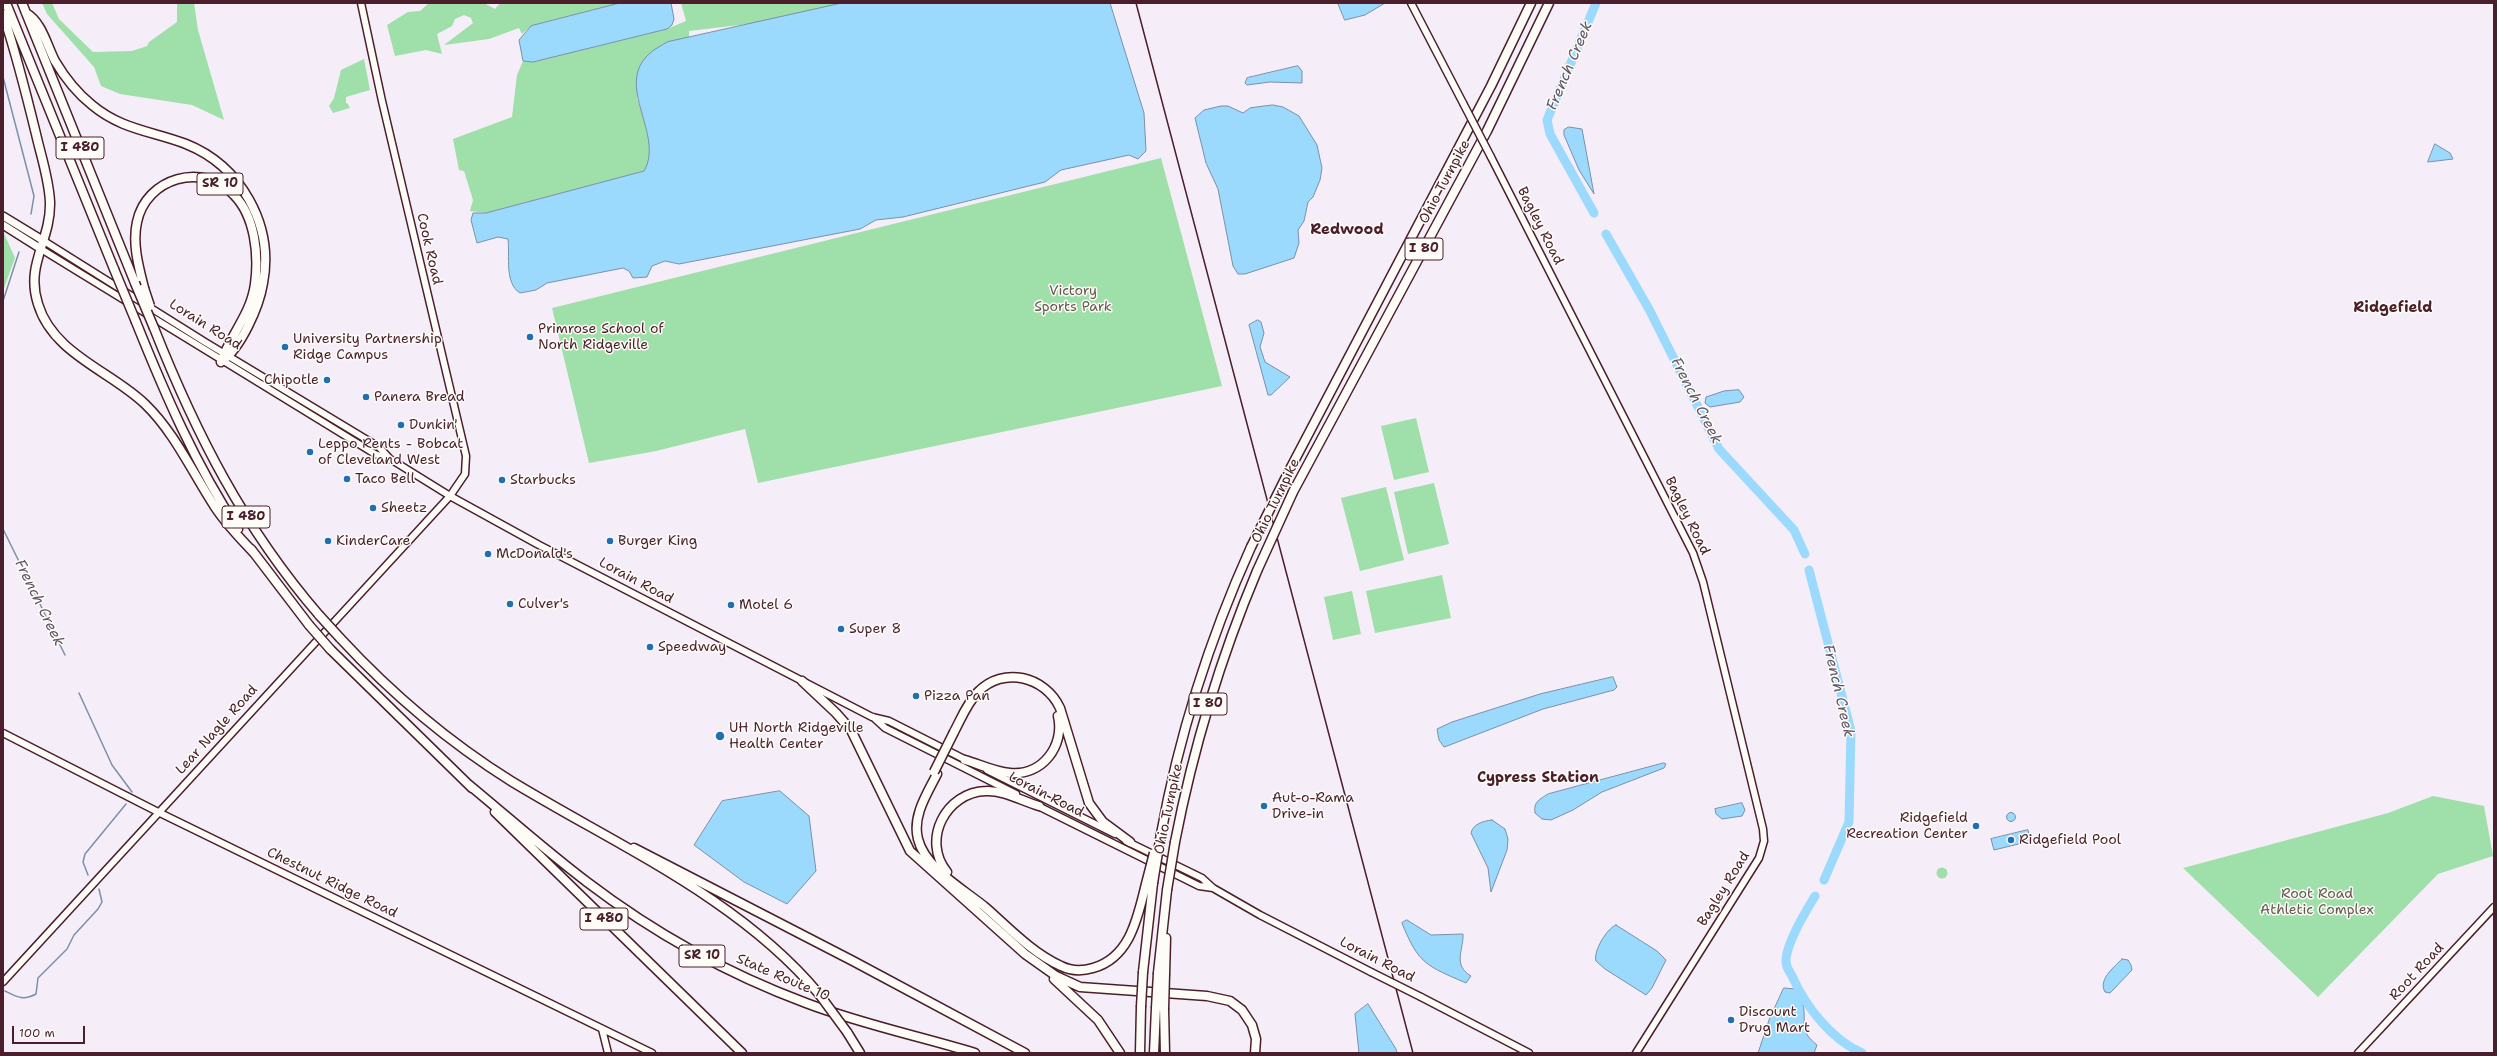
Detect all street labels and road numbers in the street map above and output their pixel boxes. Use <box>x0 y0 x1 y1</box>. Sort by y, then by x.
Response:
road number: I 480 <box>56 137 104 159</box>
street label: Ohio Turnpike <box>1416 137 1474 227</box>
road number: SR 10 <box>197 173 243 195</box>
street label: Bagley Road <box>1513 184 1567 268</box>
street label: Cook Road <box>413 212 445 286</box>
road number: I 80 <box>1405 238 1443 260</box>
street label: Lorain Road <box>166 296 244 354</box>
street label: Ohio Turnpike <box>1248 456 1304 546</box>
street label: Bagley Road <box>1661 474 1713 558</box>
road number: I 480 <box>222 506 270 528</box>
street label: Lorain Road <box>596 554 676 608</box>
street label: Lear Nagle Road <box>172 682 262 778</box>
road number: I 80 <box>1189 693 1227 715</box>
street label: Ohio Turnpike <box>1151 762 1187 856</box>
street label: Lorain Road <box>1006 769 1086 821</box>
street label: Chestnut Ridge Road <box>264 844 400 922</box>
street label: Bagley Road <box>1694 848 1754 930</box>
road number: I 480 <box>580 908 628 930</box>
street label: Lorain Road <box>1337 934 1417 986</box>
street label: Root Road <box>2386 940 2448 1004</box>
road number: SR 10 <box>679 945 725 967</box>
street label: State Route 10 <box>734 951 832 1005</box>

